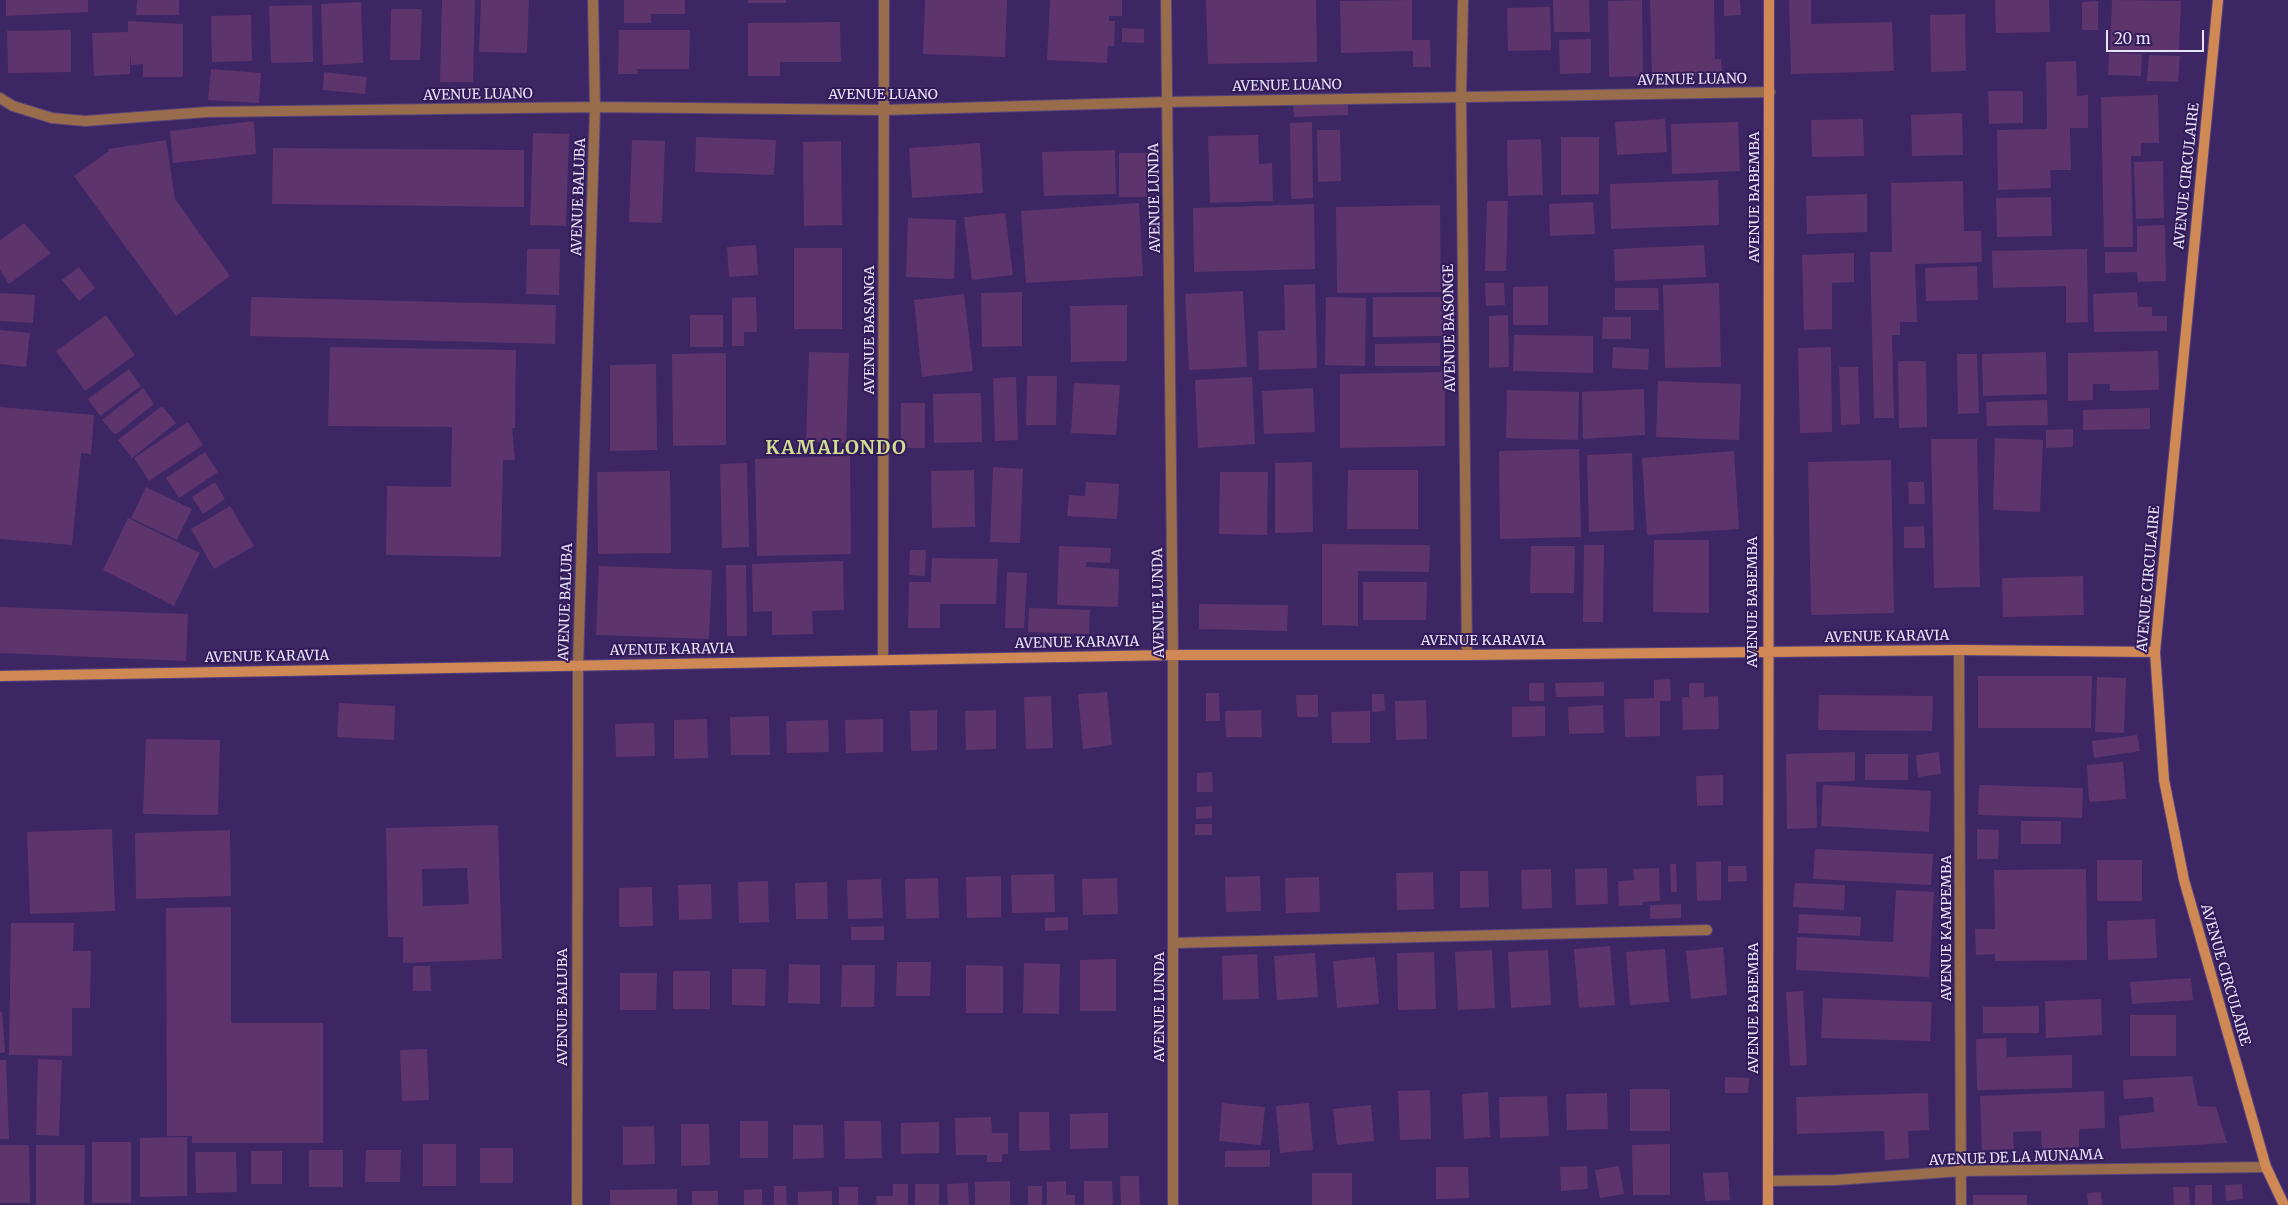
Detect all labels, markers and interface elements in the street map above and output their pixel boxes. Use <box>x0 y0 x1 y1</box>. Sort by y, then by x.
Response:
scale bar <box>2108 20 2206 52</box>
text: 20 m <box>2114 29 2151 48</box>
street label: AVENUE LUANO <box>1637 71 1747 89</box>
street label: AVENUE LUANO <box>1232 77 1342 95</box>
street label: AVENUE LUANO <box>423 86 533 104</box>
street label: AVENUE LUANO <box>828 87 938 103</box>
street label: AVENUE CIRCULAIRE <box>2171 102 2203 250</box>
street label: AVENUE BABEMBA <box>1747 131 1763 263</box>
street label: AVENUE BALUBA <box>569 138 589 256</box>
street label: AVENUE LUNDA <box>1146 143 1164 253</box>
street label: AVENUE BASONGE <box>1440 264 1460 392</box>
street label: AVENUE BASANGA <box>862 266 878 394</box>
district label: KAMALONDO <box>764 438 908 460</box>
street label: AVENUE CIRCULAIRE <box>2134 505 2164 653</box>
street label: AVENUE BABEMBA <box>1745 536 1761 668</box>
street label: AVENUE BALUBA <box>556 543 576 661</box>
street label: AVENUE LUNDA <box>1150 548 1168 658</box>
street label: AVENUE KARAVIA <box>1825 628 1949 646</box>
street label: AVENUE KARAVIA <box>1421 633 1545 649</box>
street label: AVENUE KARAVIA <box>1015 634 1139 652</box>
street label: AVENUE KARAVIA <box>610 641 734 659</box>
street label: AVENUE KARAVIA <box>205 648 329 666</box>
street label: AVENUE KAMPEMBA <box>1939 855 1955 1001</box>
street label: AVENUE CIRCULAIRE <box>2197 902 2253 1048</box>
street label: AVENUE BABEMBA <box>1746 942 1762 1074</box>
street label: AVENUE BALUBA <box>555 948 571 1066</box>
street label: AVENUE LUNDA <box>1152 952 1168 1062</box>
street label: AVENUE DE LA MUNAMA <box>1928 1147 2104 1169</box>

